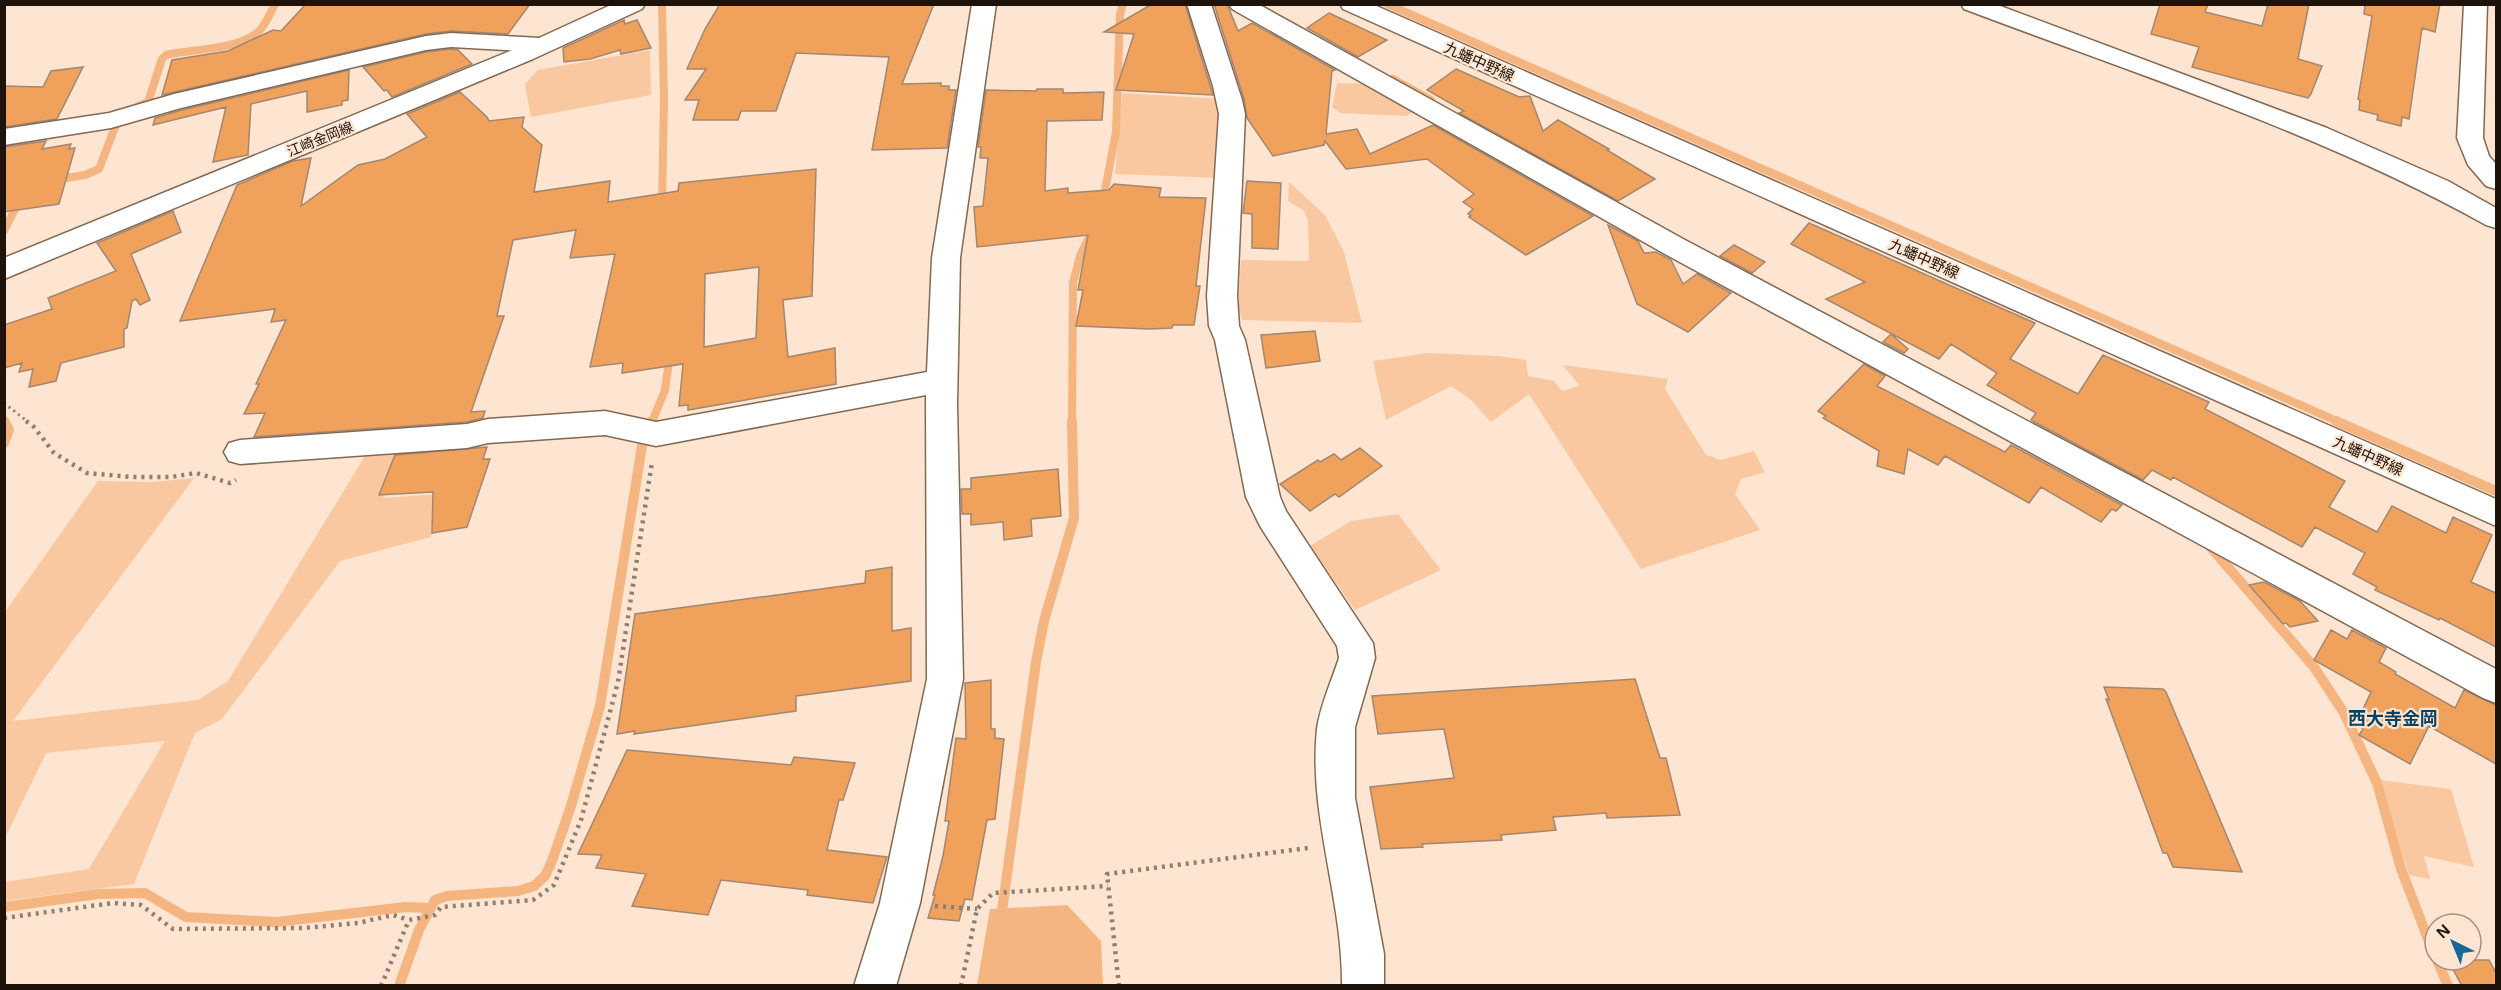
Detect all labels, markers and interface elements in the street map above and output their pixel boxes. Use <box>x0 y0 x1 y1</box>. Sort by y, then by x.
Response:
street label: 九蟠中野線 <box>1441 39 1517 85</box>
street label: 江崎金岡線 <box>285 118 355 160</box>
street label: 九蟠中野線 <box>1886 236 1962 282</box>
street label: 九蟠中野線 <box>2330 433 2406 479</box>
district label: 西大寺金岡 <box>2348 709 2438 729</box>
north arrow <box>2423 912 2483 972</box>
text: N <box>2433 921 2453 942</box>

